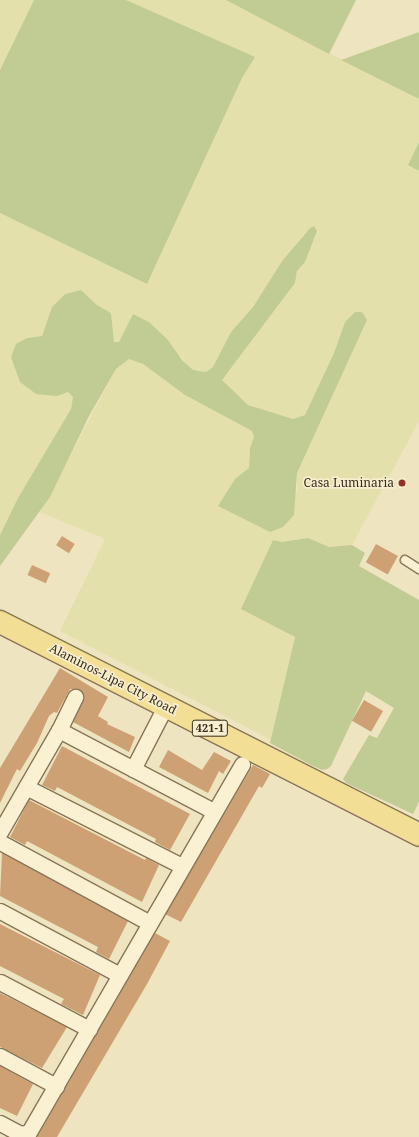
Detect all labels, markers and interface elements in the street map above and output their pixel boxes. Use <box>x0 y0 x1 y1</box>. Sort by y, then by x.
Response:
place label: Casa Luminaria <box>304 476 394 490</box>
marker: Casa Luminaria <box>397 478 407 488</box>
street label: Alaminos-Lipa City Road <box>47 641 179 717</box>
road number: 421-1 <box>191 719 229 737</box>

